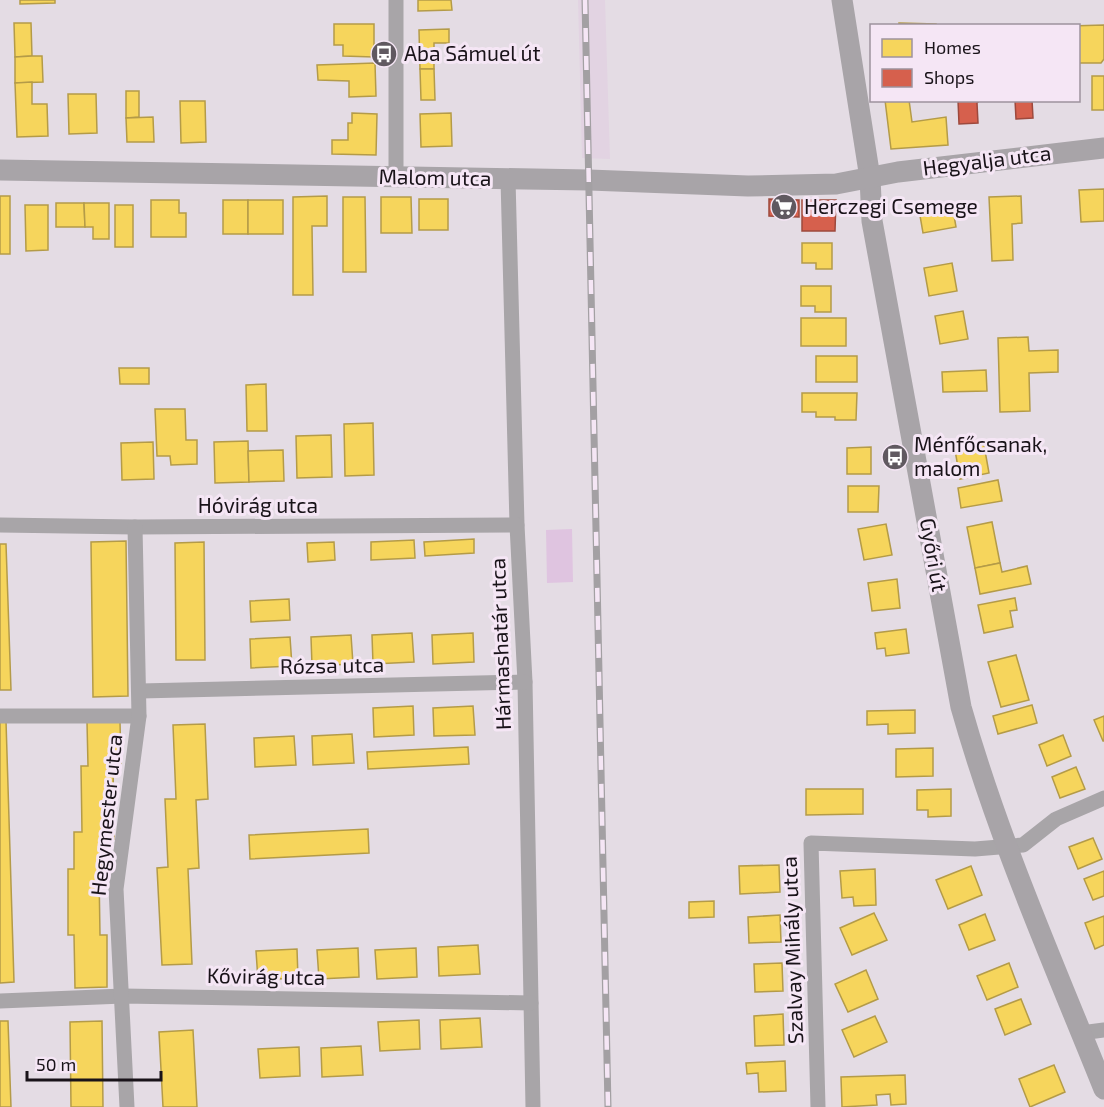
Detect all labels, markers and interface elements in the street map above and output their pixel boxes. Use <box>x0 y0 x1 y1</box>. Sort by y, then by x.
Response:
legend <box>870 24 1080 102</box>
text: Homes <box>924 36 981 58</box>
bus stop icon: Aba Sámuel út <box>369 39 399 69</box>
place label: Aba Sámuel út <box>404 40 541 65</box>
text: Shops <box>924 66 974 88</box>
street label: Hegyalja utca <box>921 139 1052 181</box>
street label: Malom utca <box>378 163 492 190</box>
supermarket icon: Herczegi Csemege <box>769 192 799 222</box>
place label: Herczegi Csemege <box>804 193 978 218</box>
place label: Ménfőcsanak, malom <box>914 431 1047 480</box>
bus stop icon: Ménfőcsanak, malom <box>880 442 910 472</box>
street label: Hóvirág utca <box>198 492 318 517</box>
street label: Győri út <box>916 516 953 594</box>
street label: Hármashatár utca <box>484 558 515 731</box>
street label: Rózsa utca <box>280 651 384 678</box>
street label: Hegymester utca <box>85 733 126 897</box>
street label: Szalvay Mihály utca <box>776 856 807 1044</box>
street label: Kővirág utca <box>207 962 325 989</box>
scale bar <box>27 1044 160 1082</box>
text: 50 m <box>36 1053 76 1075</box>

